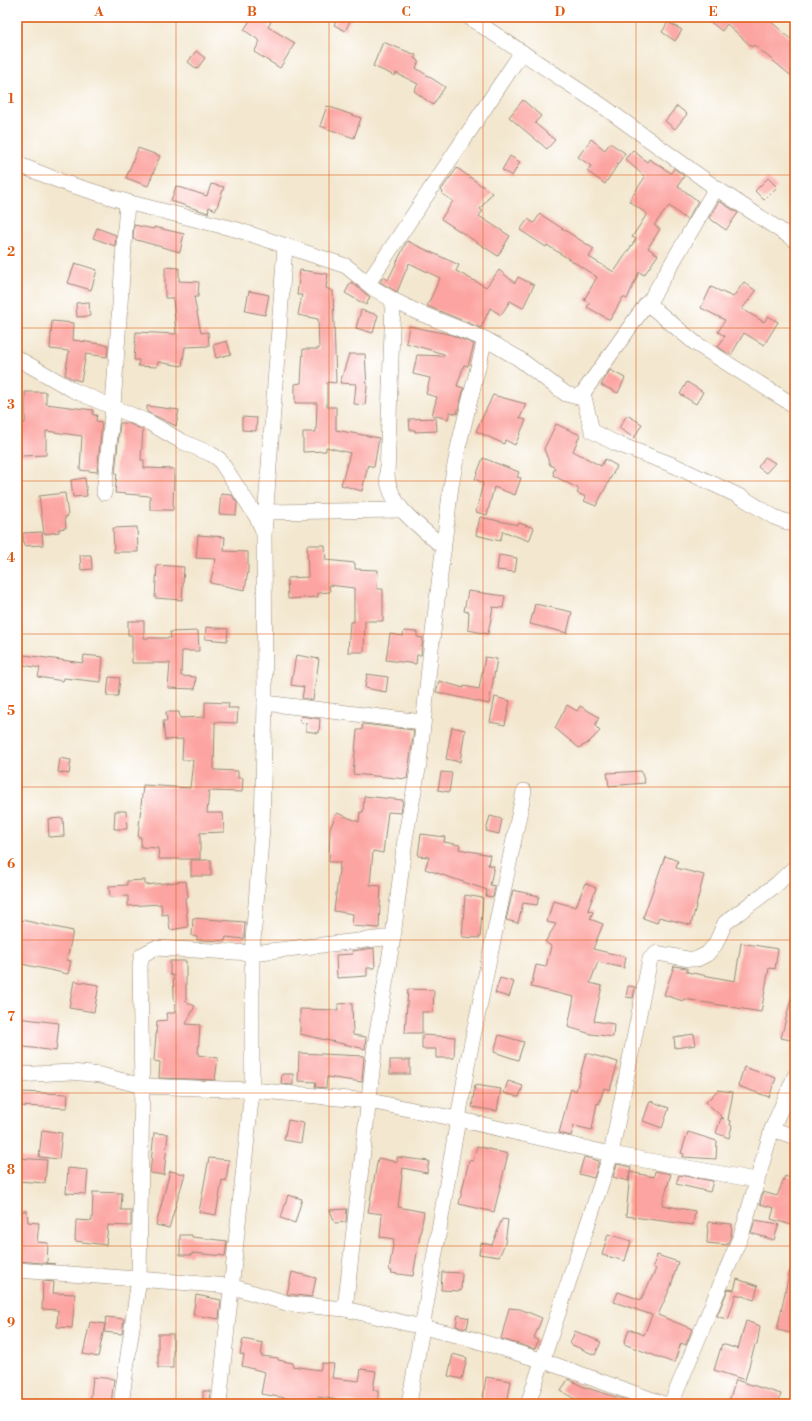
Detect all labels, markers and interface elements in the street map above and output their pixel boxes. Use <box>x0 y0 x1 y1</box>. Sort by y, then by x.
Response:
text: A <box>93 4 104 20</box>
text: B <box>247 4 257 20</box>
text: C <box>401 4 411 20</box>
text: D <box>555 4 565 20</box>
text: E <box>708 4 718 20</box>
text: 1 <box>8 91 15 107</box>
text: 2 <box>7 244 15 260</box>
text: 3 <box>7 397 15 413</box>
text: 4 <box>7 550 16 566</box>
text: 5 <box>7 703 15 719</box>
text: 6 <box>7 856 15 872</box>
text: 7 <box>7 1009 15 1025</box>
text: 8 <box>7 1162 15 1178</box>
text: 9 <box>7 1315 15 1331</box>

